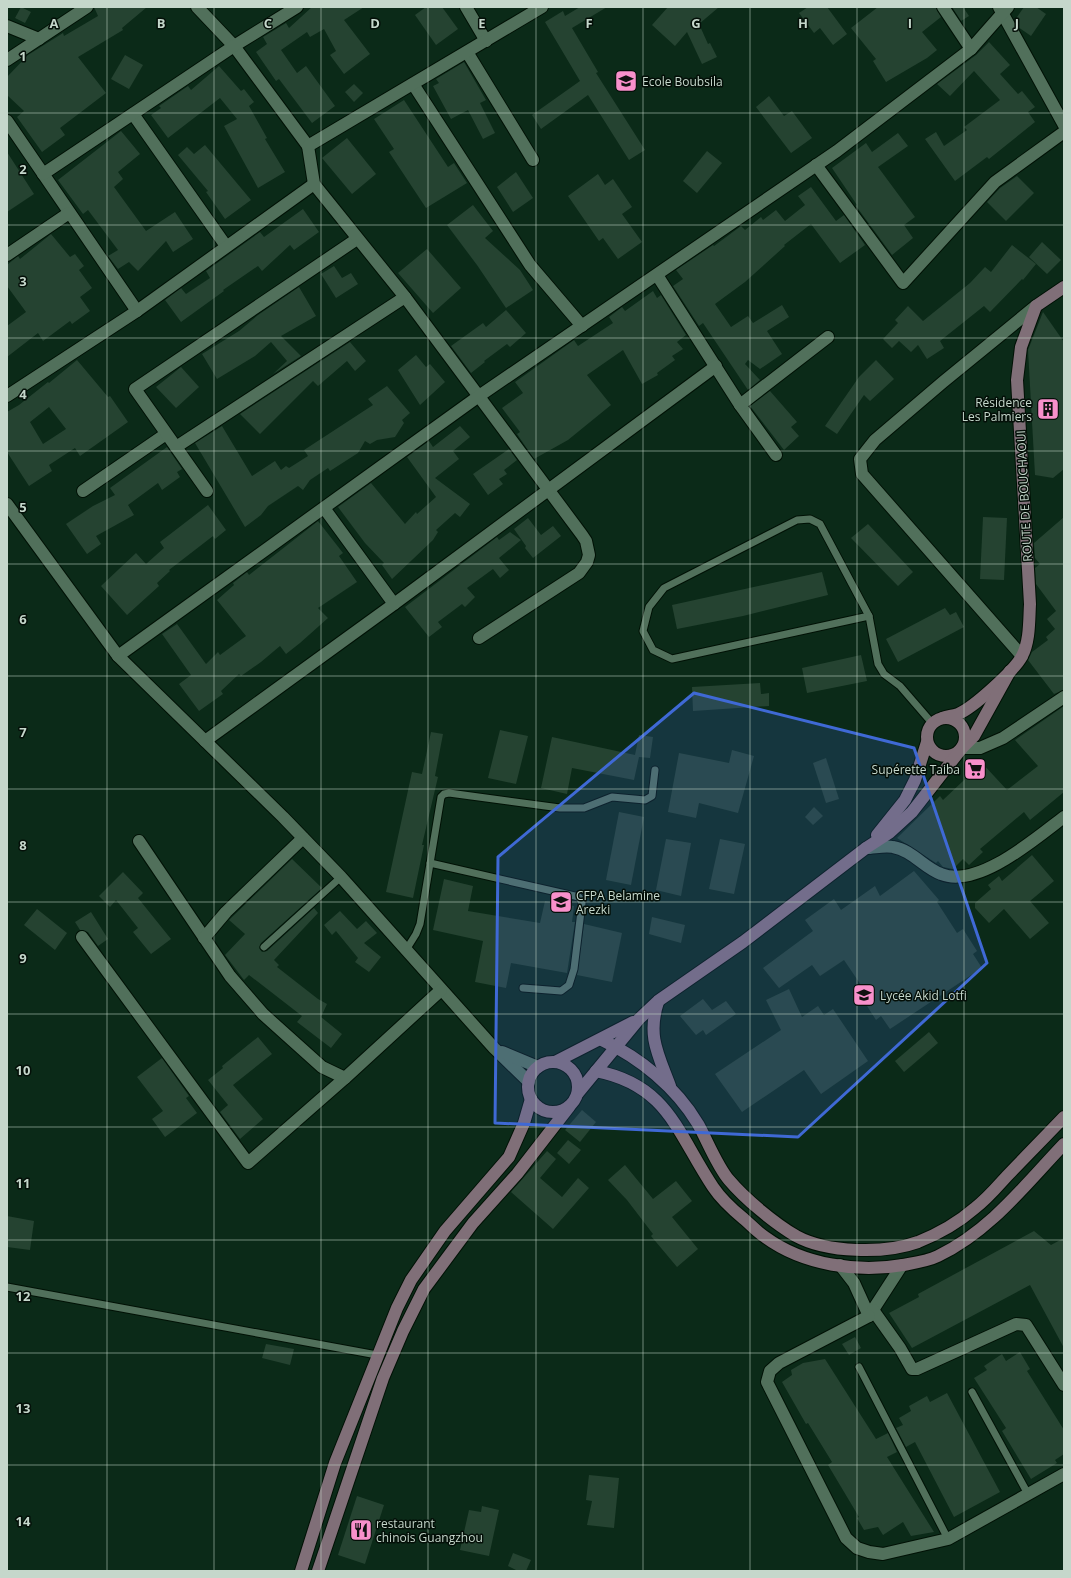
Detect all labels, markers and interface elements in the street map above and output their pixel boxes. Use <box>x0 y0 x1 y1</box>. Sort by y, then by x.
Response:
text: A <box>50 14 59 32</box>
text: B <box>157 14 166 32</box>
text: C <box>264 14 272 32</box>
text: D <box>370 14 380 32</box>
text: E <box>478 14 486 32</box>
text: F <box>585 14 593 32</box>
text: G <box>691 14 701 32</box>
text: H <box>798 14 808 32</box>
text: I <box>908 14 912 32</box>
text: J <box>1014 14 1019 32</box>
text: 1 <box>19 47 27 65</box>
school or university icon: Ecole Boubsila <box>613 68 639 94</box>
place label: Ecole Boubsila <box>642 73 723 90</box>
text: 2 <box>19 160 27 178</box>
text: 3 <box>19 272 27 290</box>
text: 4 <box>19 385 27 403</box>
place label: Résidence Les Palmiers <box>962 394 1032 425</box>
building icon: Résidence Les Palmiers <box>1035 396 1061 422</box>
street label: ROUTE DE BOUCHAOUI <box>1012 430 1036 562</box>
text: 5 <box>19 498 27 516</box>
text: 6 <box>19 610 27 628</box>
text: 7 <box>19 723 27 741</box>
supermarket icon: Supérette Taiba <box>962 756 988 782</box>
place label: Supérette Taiba <box>872 761 960 778</box>
text: 8 <box>19 836 27 854</box>
place label: CFPA Belamine Arezki <box>576 887 660 918</box>
school or university icon: CFPA Belamine Arezki <box>548 889 574 915</box>
text: 9 <box>19 949 27 967</box>
school or university icon: Lycée Akid Lotfi <box>851 982 877 1008</box>
place label: Lycée Akid Lotfi <box>880 987 967 1004</box>
text: 10 <box>16 1061 30 1079</box>
text: 11 <box>16 1174 30 1192</box>
text: 12 <box>16 1287 31 1305</box>
text: 13 <box>16 1399 30 1417</box>
text: 14 <box>16 1512 31 1530</box>
place label: restaurant chinois Guangzhou <box>376 1515 483 1546</box>
restaurant icon: restaurant chinois Guangzhou <box>348 1517 374 1543</box>

